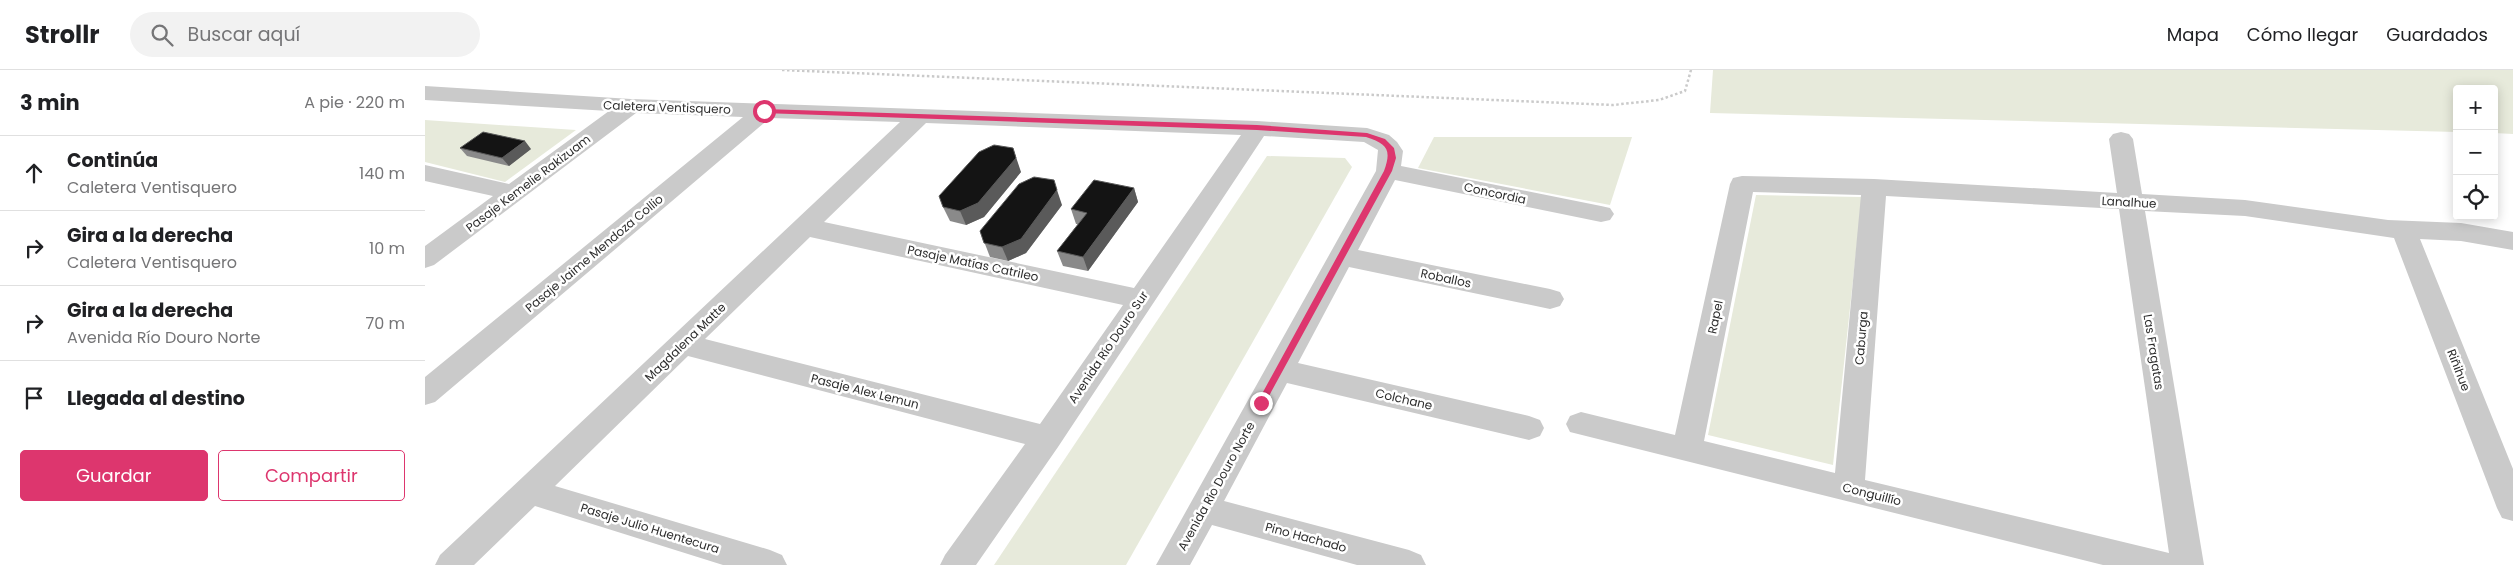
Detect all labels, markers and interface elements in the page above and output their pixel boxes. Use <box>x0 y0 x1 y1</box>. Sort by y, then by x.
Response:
search box <box>130 12 480 57</box>
text: Strollr <box>25 18 100 51</box>
icon: search <box>148 21 176 49</box>
text: Buscar aquí <box>188 21 300 48</box>
text: Mapa <box>2167 22 2219 47</box>
text: Cómo llegar <box>2247 22 2358 47</box>
text: Guardados <box>2386 22 2488 47</box>
map controls <box>2453 85 2498 220</box>
button: + <box>2453 85 2498 130</box>
text: 3 min <box>20 88 80 117</box>
text: A pie · 220 m <box>304 91 405 114</box>
street label: Caletera Ventisquero <box>603 96 731 118</box>
route start <box>753 100 776 123</box>
street label: Pasaje Kemelie Rakizuam <box>462 130 594 236</box>
button: − <box>2453 130 2498 175</box>
text: Continúa <box>67 147 158 174</box>
icon: ahead <box>20 159 48 187</box>
text: 140 m <box>359 162 405 185</box>
button: locate <box>2453 175 2498 220</box>
text: Caletera Ventisquero <box>67 176 237 199</box>
street label: Concordia <box>1462 178 1528 208</box>
street label: Pasaje Jaime Mendoza Collio <box>522 190 667 316</box>
street label: Lanalhue <box>2101 192 2157 212</box>
text: Gira a la derecha <box>67 222 233 249</box>
icon: right <box>20 234 48 262</box>
text: 10 m <box>369 237 405 260</box>
street label: Pasaje Matías Catrileo <box>906 241 1040 285</box>
text: Caletera Ventisquero <box>67 251 237 274</box>
street label: Roballos <box>1419 264 1473 292</box>
street label: Avenida Río Douro Sur <box>1064 287 1152 406</box>
text: Gira a la derecha <box>67 297 233 324</box>
street label: Magdalena Matte <box>641 299 729 385</box>
street label: Rapel <box>1703 299 1727 335</box>
icon: right <box>20 309 48 337</box>
street label: Caburga <box>1850 310 1872 366</box>
text: 70 m <box>365 312 405 335</box>
street label: Las Fragatas <box>2140 313 2168 391</box>
text: Avenida Río Douro Norte <box>67 326 260 349</box>
street label: Riñihue <box>2443 347 2475 393</box>
street label: Pasaje Alex Lemun <box>809 369 921 413</box>
icon: arrive <box>20 384 48 412</box>
street label: Colchane <box>1374 384 1434 414</box>
text: Llegada al destino <box>67 385 245 412</box>
route end <box>1250 392 1273 415</box>
street label: Avenida Río Douro Norte <box>1173 418 1259 554</box>
button: Guardar <box>20 450 208 501</box>
button: Compartir <box>218 450 405 501</box>
street label: Conguillío <box>1841 479 1903 510</box>
street label: Pasaje Julio Huentecura <box>578 499 722 557</box>
street label: Pino Hachado <box>1263 518 1349 556</box>

